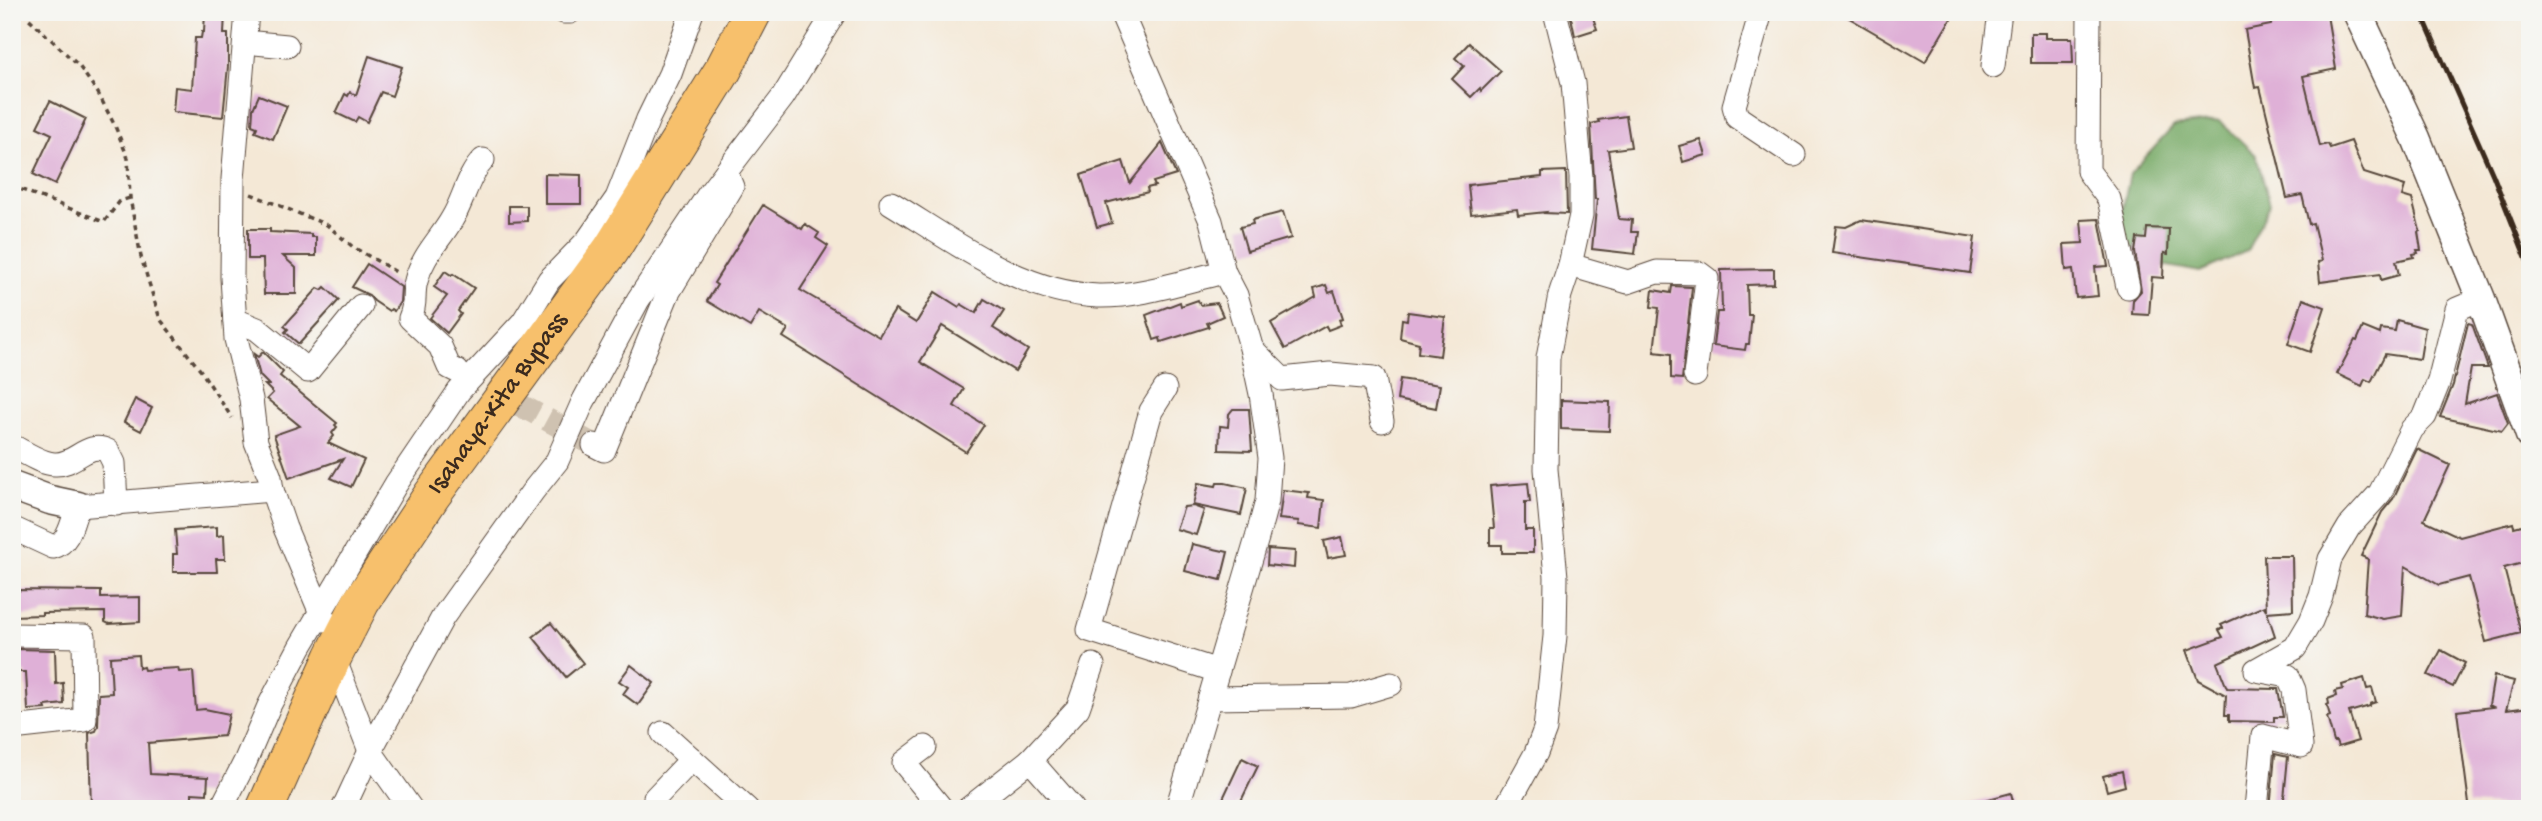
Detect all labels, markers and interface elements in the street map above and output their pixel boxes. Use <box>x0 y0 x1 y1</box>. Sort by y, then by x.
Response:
street label: Isahaya-Kita Bypass <box>422 306 576 501</box>

